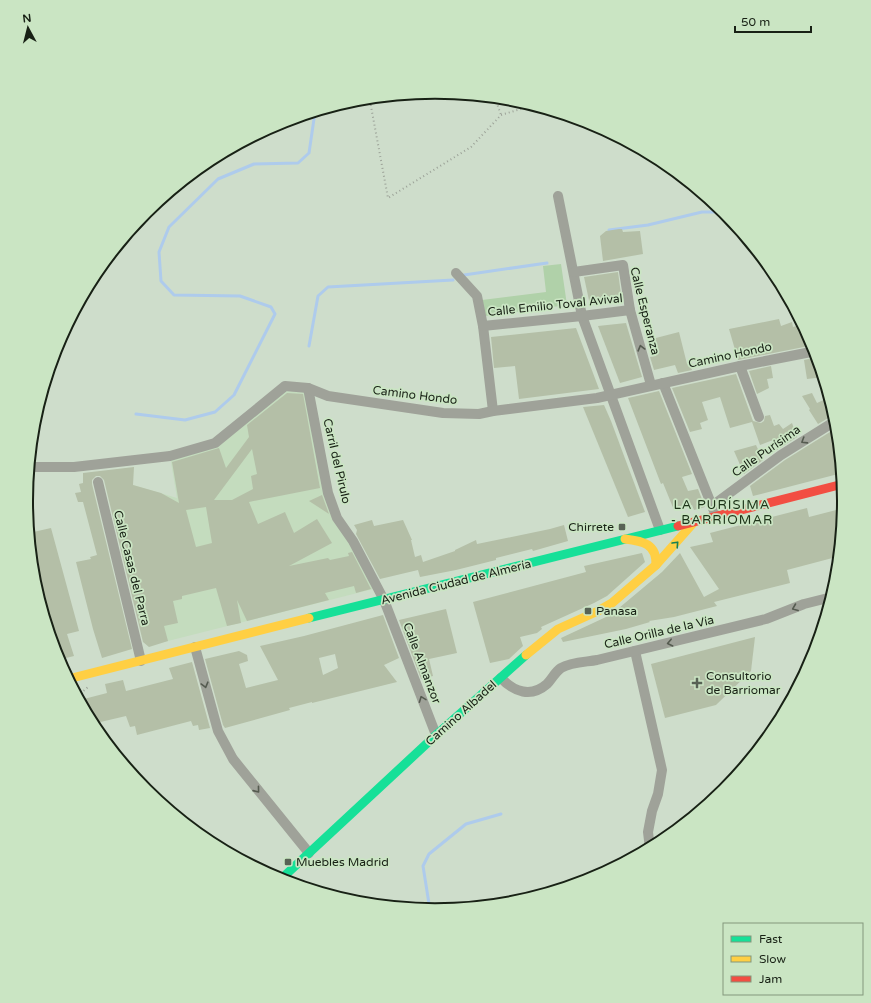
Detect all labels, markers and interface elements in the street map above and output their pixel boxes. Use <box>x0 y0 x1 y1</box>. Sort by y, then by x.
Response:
north arrow <box>8 8 48 48</box>
scale bar <box>735 8 811 34</box>
text: N <box>22 12 32 26</box>
text: 50 m <box>741 15 770 29</box>
street label: Calle Esperanza <box>627 266 663 356</box>
street label: Calle Emilio Toval Avival <box>487 291 623 319</box>
street label: Camino Hondo <box>687 339 773 371</box>
one-way arrow <box>637 344 645 351</box>
street label: Camino Hondo <box>372 383 458 407</box>
street label: Carril del Pirulo <box>320 417 354 505</box>
street label: Calle Purísima <box>729 422 803 480</box>
one-way arrow <box>801 436 808 443</box>
district label: LA PURÍSIMA - BARRIOMAR <box>671 497 773 528</box>
street label: Calle Casas del Parra <box>111 509 153 627</box>
place label: Chirrete <box>568 520 614 534</box>
marker: Chirrete <box>617 522 627 532</box>
one-way arrow <box>671 541 679 549</box>
street label: Avenida Ciudad de Almería <box>379 557 533 607</box>
one-way arrow <box>791 603 799 611</box>
place label: Panasa <box>596 604 637 618</box>
marker: Panasa <box>583 606 593 616</box>
street label: Calle Orilla de la Vía <box>603 613 715 651</box>
street label: Calle Almanzor <box>400 620 444 706</box>
one-way arrow <box>667 638 674 647</box>
place label: Consultorio de Barriomar <box>706 669 781 697</box>
marker: Consultorio de Barriomar <box>691 677 703 689</box>
street label: Camino Albadel <box>423 678 499 748</box>
one-way arrow <box>200 681 209 688</box>
one-way arrow <box>418 695 426 702</box>
one-way arrow <box>253 785 260 792</box>
place label: Muebles Madrid <box>296 855 389 869</box>
marker: Muebles Madrid <box>283 857 293 867</box>
legend <box>723 923 863 995</box>
text: Fast <box>759 932 783 946</box>
text: Slow <box>759 952 786 966</box>
text: Jam <box>759 972 782 986</box>

